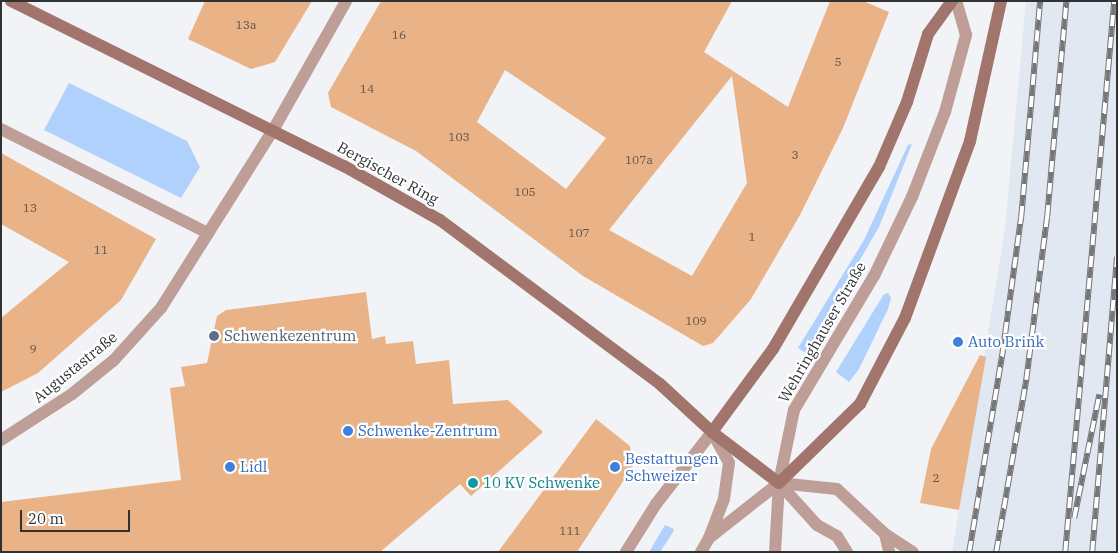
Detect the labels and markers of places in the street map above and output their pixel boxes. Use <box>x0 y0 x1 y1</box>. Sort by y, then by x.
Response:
place label: Schwenkezentrum <box>224 327 356 345</box>
marker: Schwenkezentrum <box>208 330 220 342</box>
place label: Auto Brink <box>968 333 1044 351</box>
marker: Auto Brink <box>952 336 964 348</box>
place label: Schwenke-Zentrum <box>358 422 498 440</box>
marker: Schwenke-Zentrum <box>342 425 354 437</box>
place label: Bestattungen Schweizer <box>625 449 719 484</box>
place label: Lidl <box>240 458 267 476</box>
marker: Lidl <box>224 461 236 473</box>
marker: Bestattungen Schweizer <box>609 461 621 473</box>
place label: 10 KV Schwenke <box>483 474 600 492</box>
marker: 10 KV Schwenke <box>467 477 479 489</box>

